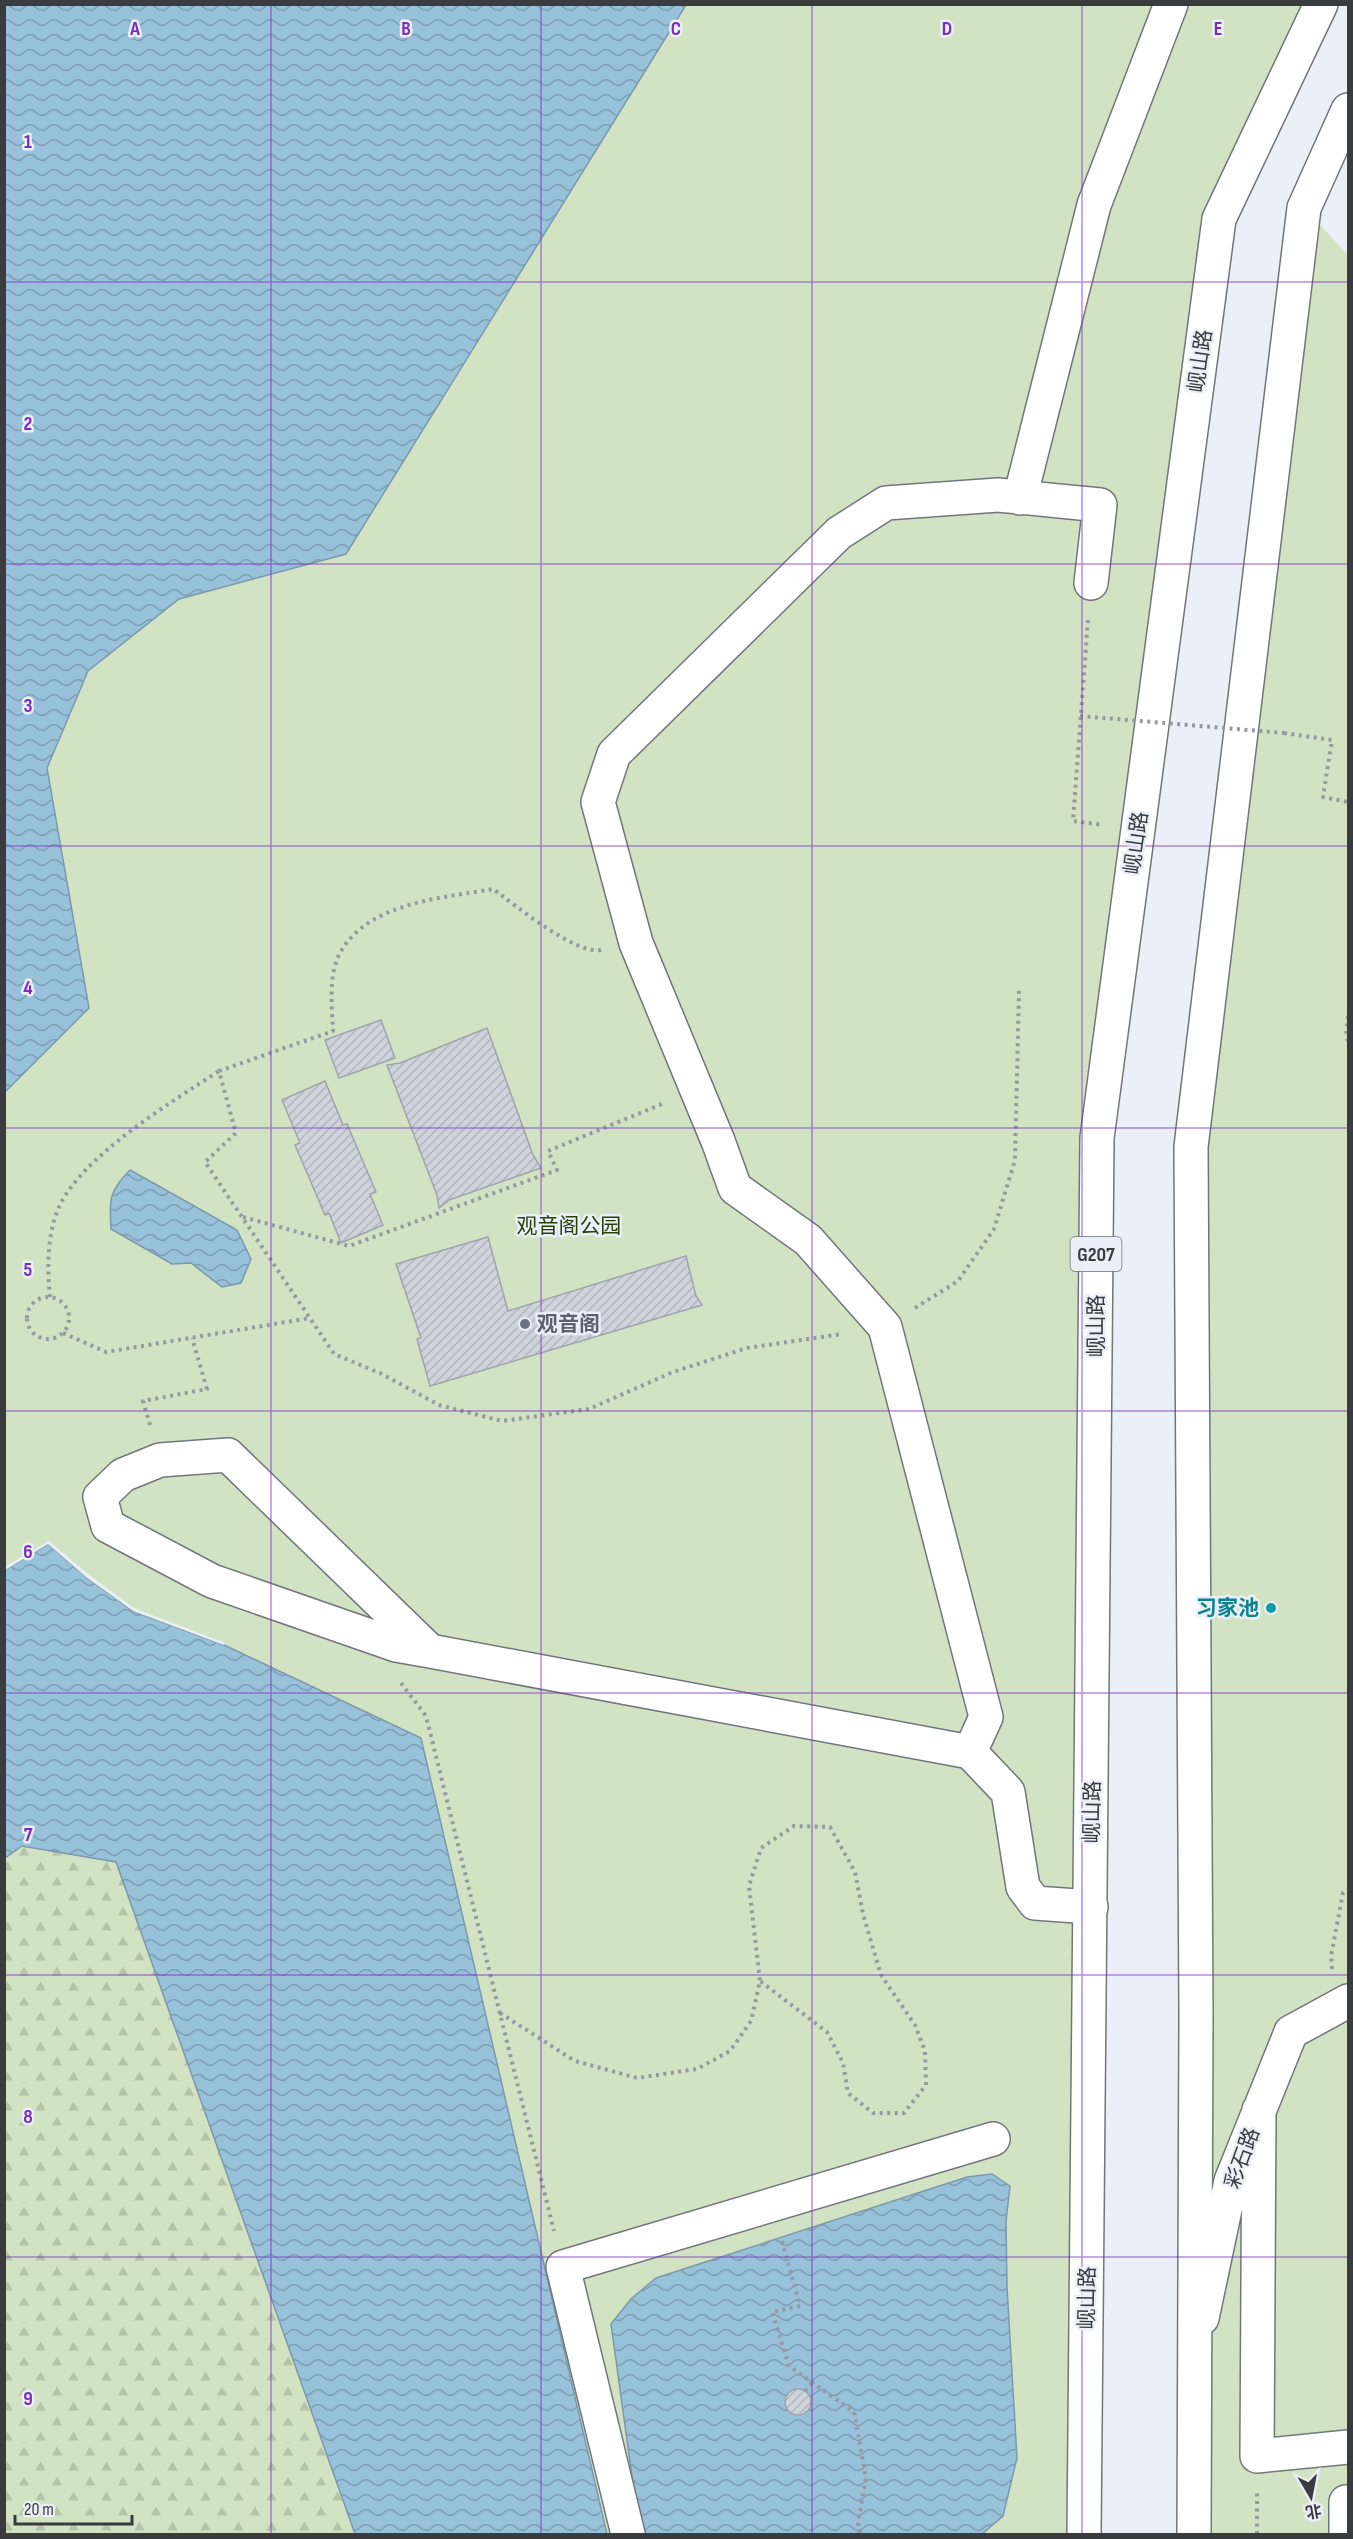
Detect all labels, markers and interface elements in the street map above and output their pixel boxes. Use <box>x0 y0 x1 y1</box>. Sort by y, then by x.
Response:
text: A <box>129 17 140 41</box>
text: B <box>401 17 411 41</box>
text: C <box>671 17 681 41</box>
text: D <box>942 17 952 41</box>
text: E <box>1214 17 1222 41</box>
text: 1 <box>24 130 32 154</box>
street label: 岘山路 <box>1184 328 1217 394</box>
text: 2 <box>24 412 32 436</box>
text: 3 <box>24 694 33 718</box>
street label: 岘山路 <box>1120 810 1153 876</box>
text: 4 <box>23 976 33 1000</box>
park label: 观音阁公园 <box>517 1214 622 1239</box>
road number: G207 <box>1070 1237 1122 1271</box>
text: 5 <box>24 1258 33 1282</box>
street label: 岘山路 <box>1084 1295 1109 1358</box>
place label: 观音阁 <box>537 1312 600 1337</box>
marker: 观音阁 <box>518 1317 532 1331</box>
text: 6 <box>23 1540 33 1564</box>
place label: 习家池 <box>1196 1596 1259 1621</box>
marker: 习家池 <box>1264 1601 1278 1615</box>
street label: 岘山路 <box>1079 1780 1106 1844</box>
text: 7 <box>24 1823 33 1847</box>
text: 8 <box>23 2105 33 2129</box>
street label: 彩石路 <box>1220 2124 1265 2192</box>
street label: 岘山路 <box>1074 2266 1101 2330</box>
text: 9 <box>23 2387 33 2411</box>
north arrow <box>1281 2467 1341 2527</box>
scale bar <box>15 2488 132 2526</box>
text: 20 m <box>24 2499 54 2520</box>
text: 北 <box>1304 2500 1323 2521</box>

